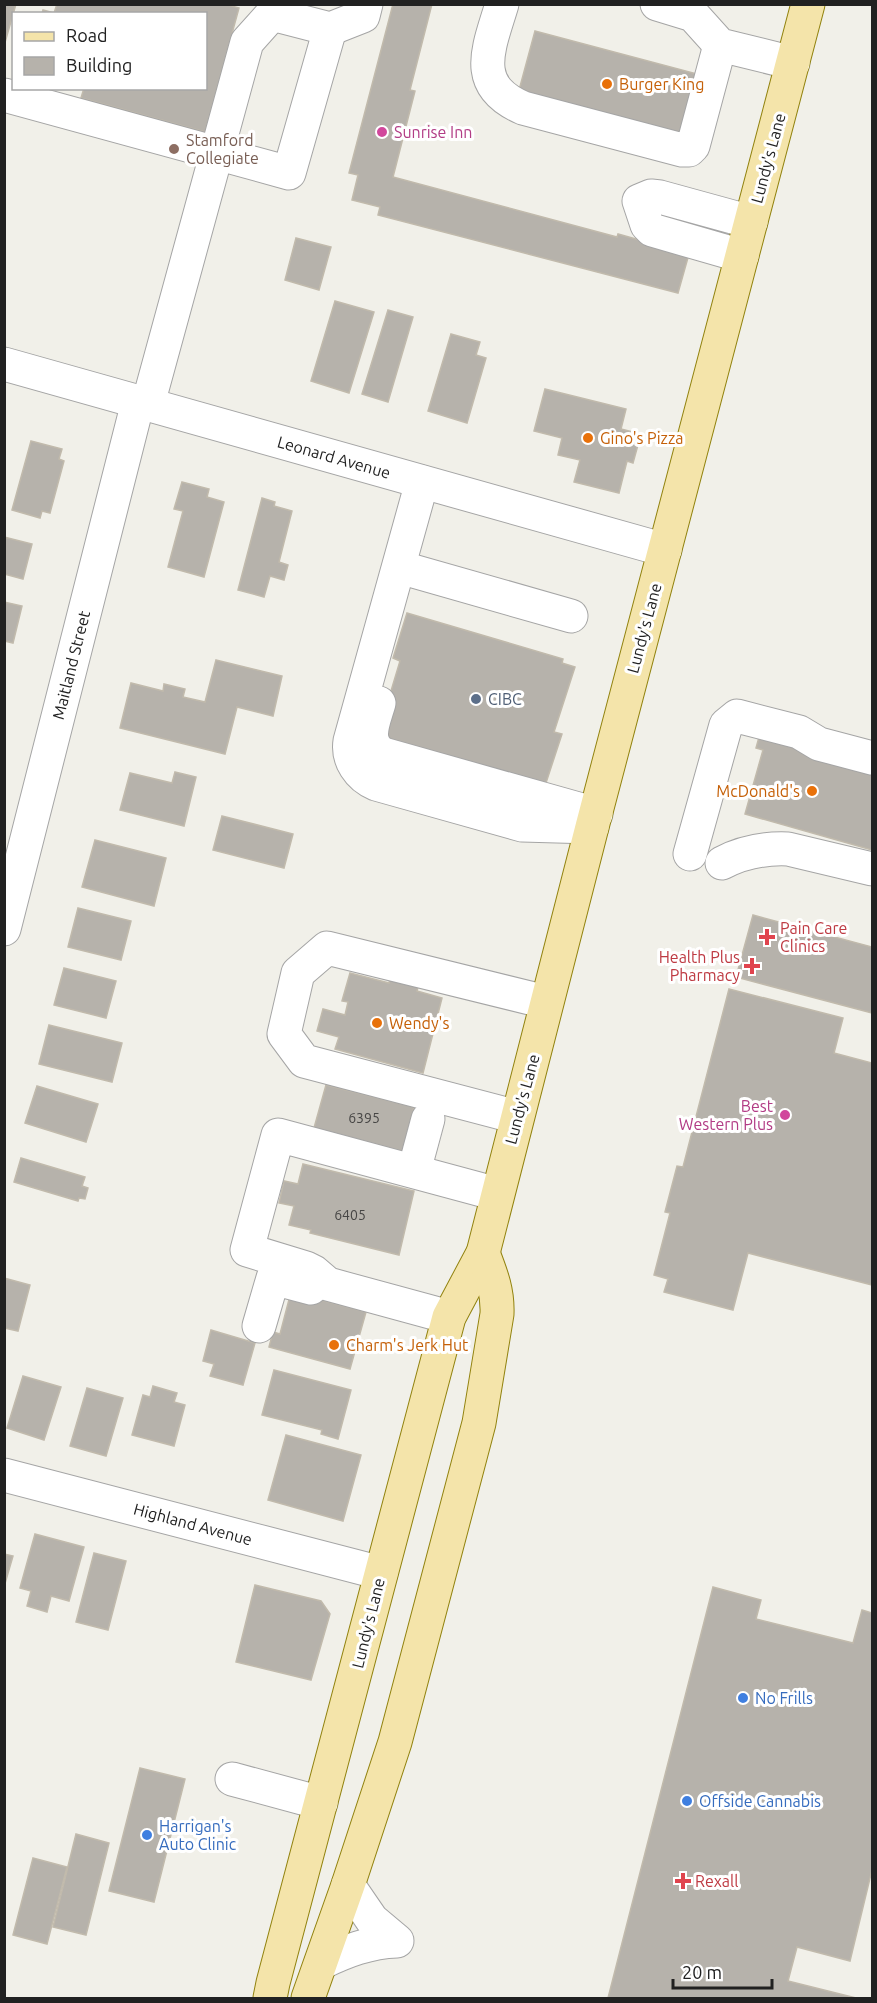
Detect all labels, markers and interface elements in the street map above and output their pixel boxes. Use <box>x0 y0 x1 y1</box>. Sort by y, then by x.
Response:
legend <box>12 12 207 90</box>
text: Road <box>66 25 108 45</box>
text: Building <box>66 55 132 75</box>
place label: Burger King <box>619 75 704 93</box>
marker: Burger King <box>600 77 614 91</box>
street label: Lundy's Lane <box>747 111 789 205</box>
place label: Sunrise Inn <box>394 123 472 141</box>
marker: Sunrise Inn <box>375 125 389 139</box>
place label: Stamford Collegiate <box>186 131 259 167</box>
marker: Stamford Collegiate <box>167 142 181 156</box>
place label: Gino's Pizza <box>600 429 684 447</box>
marker: Gino's Pizza <box>581 431 595 445</box>
street label: Leonard Avenue <box>275 432 393 482</box>
street label: Lundy's Lane <box>623 581 665 675</box>
street label: Maitland Street <box>49 608 93 721</box>
place label: CIBC <box>488 690 522 708</box>
marker: CIBC <box>469 692 483 706</box>
place label: McDonald's <box>716 782 800 800</box>
marker: McDonald's <box>805 784 819 798</box>
place label: Pain Care Clinics <box>780 919 847 955</box>
marker: Pain Care Clinics <box>758 928 776 946</box>
place label: Health Plus Pharmacy <box>659 948 740 984</box>
marker: Health Plus Pharmacy <box>745 959 759 973</box>
place label: Wendy's <box>389 1014 449 1032</box>
marker: Wendy's <box>370 1016 384 1030</box>
street label: Lundy's Lane <box>501 1052 543 1146</box>
place label: Best Western Plus <box>679 1097 774 1133</box>
marker: Best Western Plus <box>778 1108 792 1122</box>
house number: 6395 <box>348 1110 380 1126</box>
house number: 6405 <box>334 1207 366 1223</box>
place label: Charm's Jerk Hut <box>346 1336 469 1354</box>
marker: Charm's Jerk Hut <box>327 1338 341 1352</box>
street label: Highland Avenue <box>132 1500 254 1548</box>
street label: Lundy's Lane <box>348 1576 388 1670</box>
place label: No Frills <box>755 1689 813 1707</box>
marker: No Frills <box>736 1691 750 1705</box>
place label: Offside Cannabis <box>699 1792 821 1810</box>
marker: Offside Cannabis <box>680 1794 694 1808</box>
place label: Harrigan's Auto Clinic <box>159 1817 237 1853</box>
marker: Harrigan's Auto Clinic <box>140 1828 154 1842</box>
place label: Rexall <box>695 1872 738 1890</box>
marker: Rexall <box>676 1874 690 1888</box>
scale bar <box>673 1952 772 1990</box>
text: 20 m <box>682 1962 722 1982</box>

